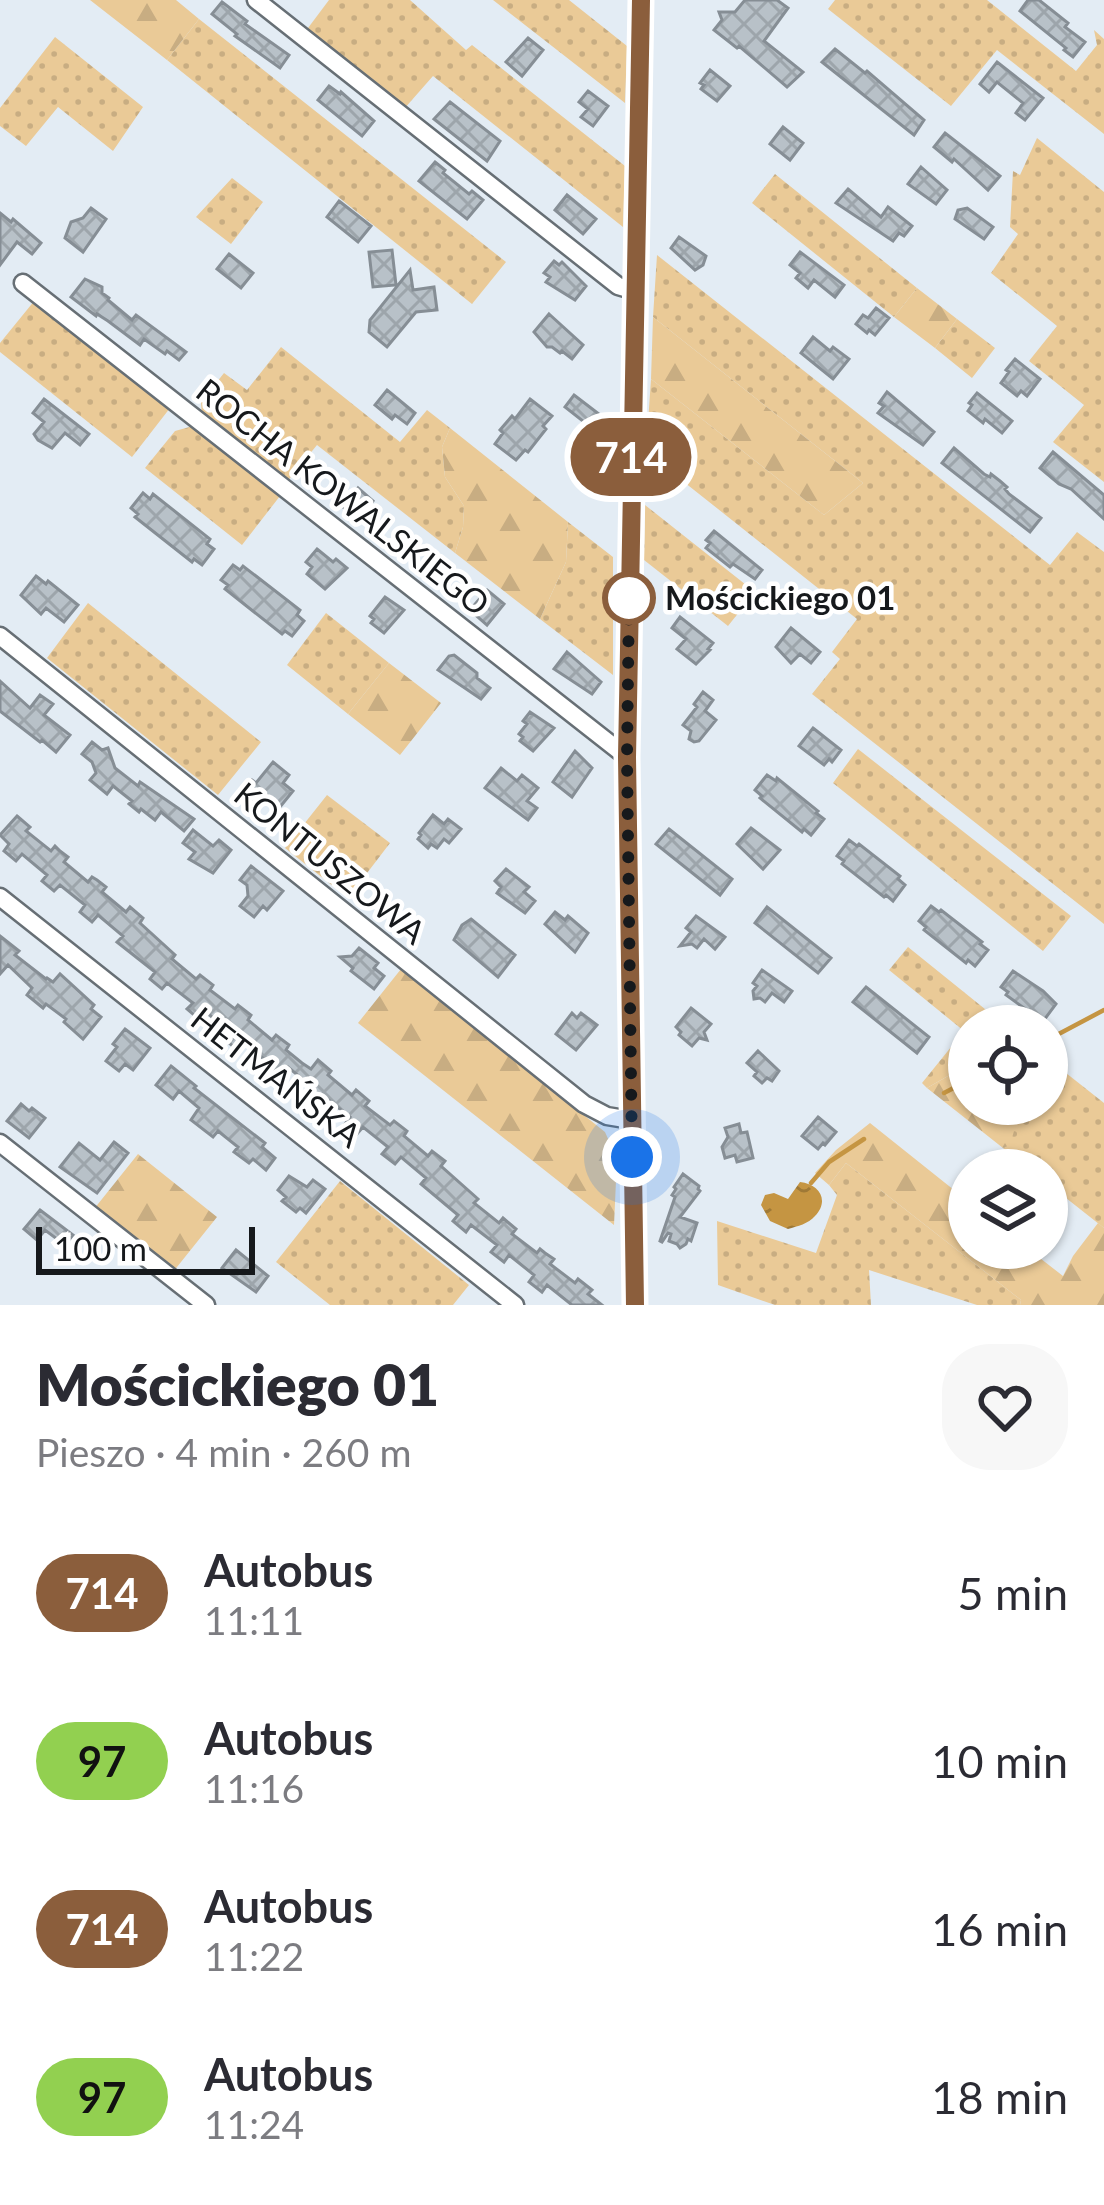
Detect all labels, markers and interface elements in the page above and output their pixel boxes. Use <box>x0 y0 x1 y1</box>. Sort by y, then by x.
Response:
street label: ROCHA KOWALSKIEGO <box>189 370 498 623</box>
line badge: 714 <box>562 418 700 496</box>
text: 714 <box>594 432 668 482</box>
marker: Mościckiego 01 <box>604 573 654 623</box>
place label: Mościckiego 01 <box>665 577 895 617</box>
street label: KONTUSZOWA <box>227 773 435 952</box>
street label: HETMAŃSKA <box>184 998 370 1155</box>
map controls <box>948 1005 1068 1269</box>
button: locate <box>948 1005 1068 1125</box>
your location <box>602 1127 662 1187</box>
button: layers <box>948 1149 1068 1269</box>
scale bar <box>36 1221 255 1274</box>
text: 100 m <box>54 1228 147 1268</box>
button: heart <box>942 1344 1068 1470</box>
text: Mościckiego 01 <box>36 1350 439 1418</box>
text: Pieszo · 4 min · 260 m <box>36 1429 411 1475</box>
text: Autobus <box>204 1543 373 1597</box>
text: 5 min <box>957 1566 1068 1620</box>
text: 714 <box>65 1568 139 1618</box>
text: 11:11 <box>204 1597 304 1643</box>
text: Autobus <box>204 1711 373 1765</box>
text: 10 min <box>931 1734 1068 1788</box>
text: 97 <box>78 1736 126 1786</box>
text: 11:16 <box>204 1765 304 1811</box>
text: Autobus <box>204 1879 373 1933</box>
text: 16 min <box>931 1902 1068 1956</box>
text: 714 <box>65 1904 139 1954</box>
text: 11:22 <box>204 1933 304 1979</box>
text: Autobus <box>204 2047 373 2101</box>
text: 18 min <box>931 2070 1068 2124</box>
text: 97 <box>78 2072 126 2122</box>
text: 11:24 <box>204 2101 304 2147</box>

